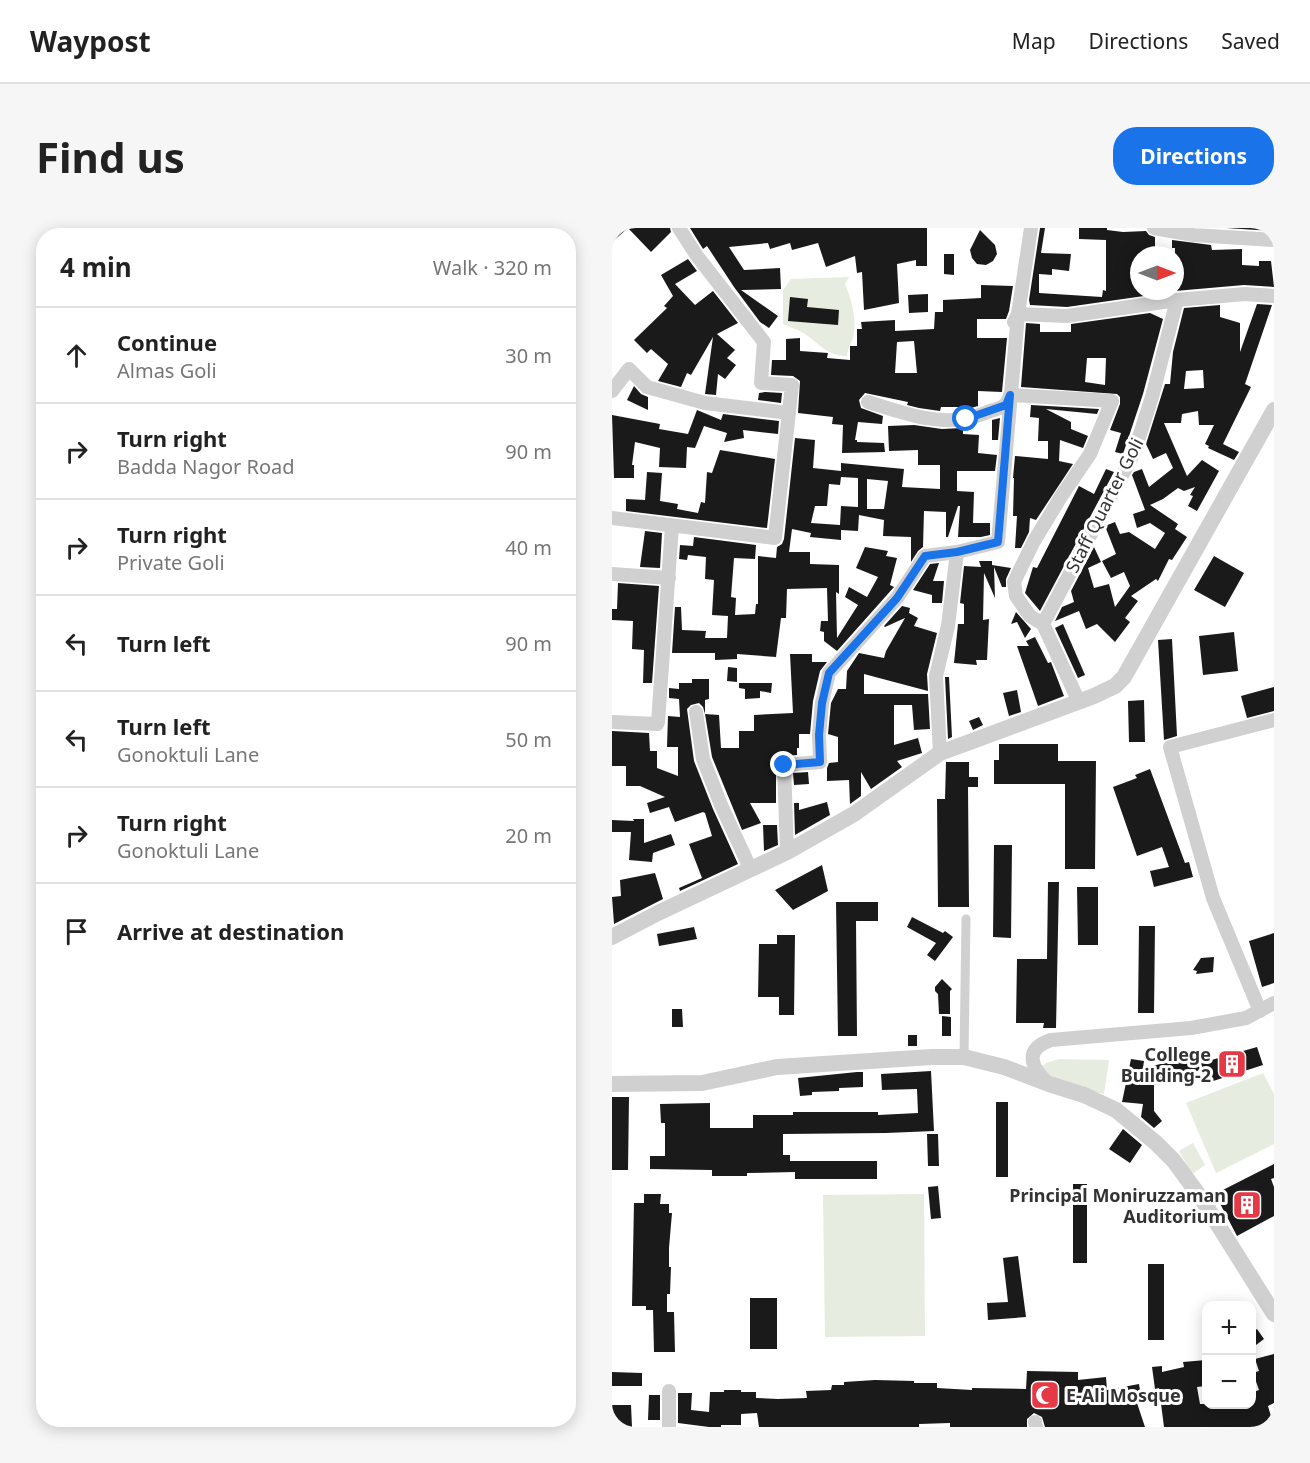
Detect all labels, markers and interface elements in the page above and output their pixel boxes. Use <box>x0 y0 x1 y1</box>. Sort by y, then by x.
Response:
text: Waypost <box>30 22 151 60</box>
text: Map <box>1012 27 1056 55</box>
text: Directions <box>1089 27 1188 55</box>
text: Saved <box>1221 27 1280 55</box>
button: Directions <box>1113 127 1274 185</box>
text: Find us <box>36 128 185 185</box>
north arrow <box>1130 246 1184 300</box>
text: 4 min <box>60 249 132 285</box>
text: Walk · 320 m <box>433 254 552 281</box>
text: Continue <box>117 327 217 357</box>
icon: ahead <box>60 339 93 372</box>
text: 30 m <box>505 342 552 369</box>
text: Almas Goli <box>117 357 217 384</box>
route start <box>952 405 978 431</box>
text: Turn right <box>117 423 227 453</box>
street label: Staff Quarter Goli <box>1060 433 1148 577</box>
icon: right <box>60 435 93 468</box>
text: 90 m <box>505 438 552 465</box>
text: Badda Nagor Road <box>117 453 295 480</box>
text: Turn right <box>117 519 227 549</box>
icon: right <box>60 531 93 564</box>
text: 40 m <box>505 534 552 561</box>
text: Private Goli <box>117 549 225 576</box>
icon: left <box>60 627 93 660</box>
text: Turn left <box>117 628 211 658</box>
text: 90 m <box>505 630 552 657</box>
text: Turn left <box>117 711 211 741</box>
icon: left <box>60 723 93 756</box>
text: 50 m <box>505 726 552 753</box>
text: Gonoktuli Lane <box>117 741 259 768</box>
route end <box>770 751 796 777</box>
text: Turn right <box>117 807 227 837</box>
icon: right <box>60 819 93 852</box>
text: 20 m <box>505 822 552 849</box>
text: Gonoktuli Lane <box>117 837 259 864</box>
icon: arrive <box>60 915 93 948</box>
text: Arrive at destination <box>117 916 344 946</box>
place label: College Building-2 <box>1121 1042 1211 1087</box>
building icon: College Building-2 <box>1216 1048 1248 1080</box>
place label: Principal Moniruzzaman Auditorium <box>1009 1183 1226 1228</box>
building icon: Principal Moniruzzaman Auditorium <box>1231 1189 1263 1221</box>
map controls <box>1202 1301 1256 1409</box>
button: + <box>1202 1301 1256 1355</box>
button: − <box>1202 1355 1256 1409</box>
mosque icon: E-Ali Mosque <box>1029 1379 1061 1411</box>
place label: E-Ali Mosque <box>1066 1383 1181 1407</box>

